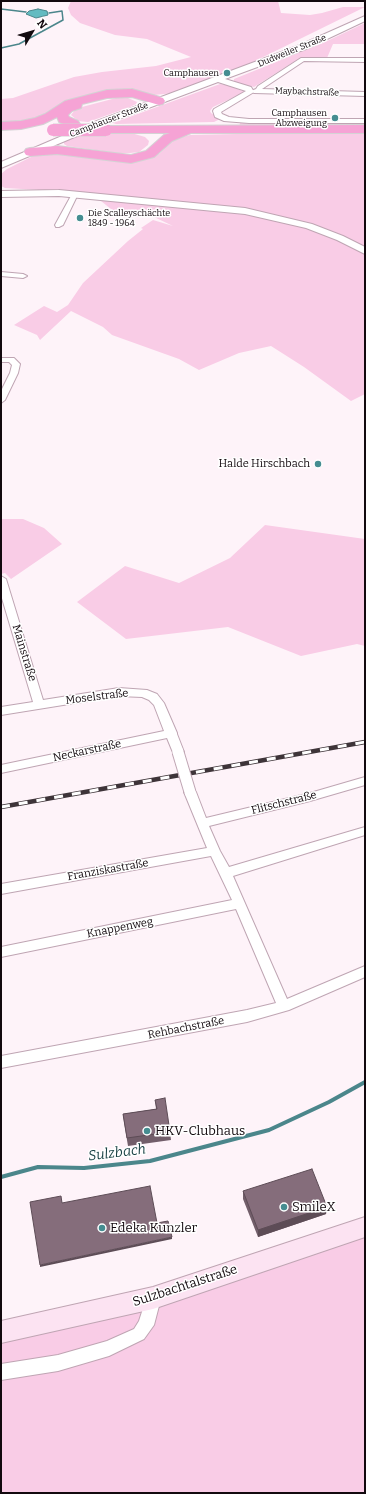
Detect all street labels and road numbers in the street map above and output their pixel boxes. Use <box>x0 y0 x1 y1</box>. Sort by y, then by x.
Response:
street label: Dudweiler Straße <box>256 32 328 70</box>
street label: Maybachstraße <box>275 85 339 99</box>
street label: Camphauser Straße <box>68 100 150 140</box>
street label: Mainstraße <box>9 623 39 683</box>
street label: Moselstraße <box>65 687 129 707</box>
street label: Neckarstraße <box>52 737 122 765</box>
street label: Flitschstraße <box>250 789 318 817</box>
street label: Franziskastraße <box>66 856 150 884</box>
street label: Knappenweg <box>86 915 154 941</box>
street label: Rehbachstraße <box>147 1014 225 1042</box>
street label: Sulzbachtalstraße <box>131 1262 239 1310</box>

